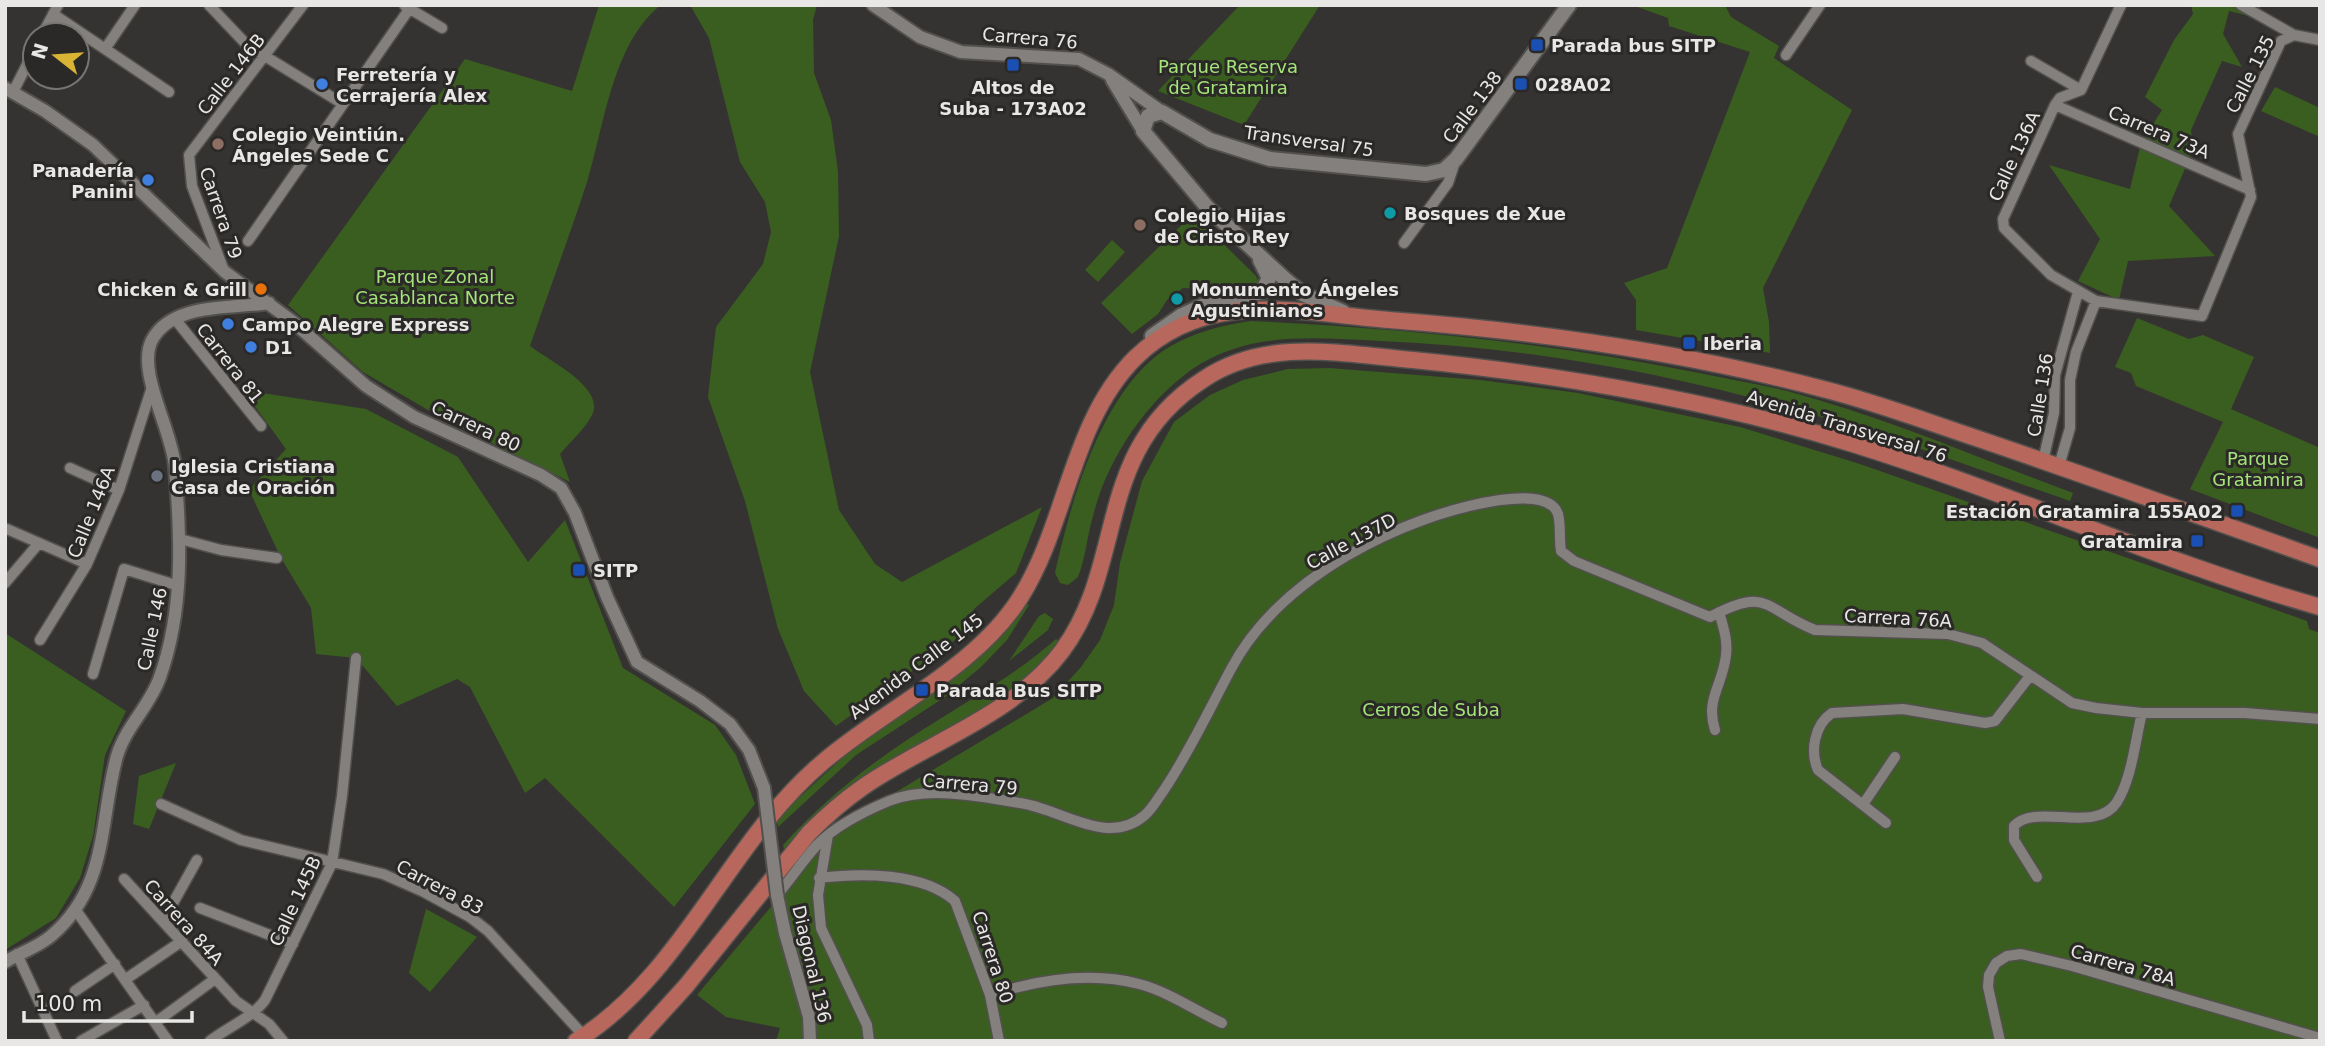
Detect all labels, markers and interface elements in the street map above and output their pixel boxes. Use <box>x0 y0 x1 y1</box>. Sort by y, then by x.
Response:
north arrow <box>21 21 91 91</box>
street label: Carrera 76 <box>981 23 1079 53</box>
street label: Calle 146B <box>193 29 269 119</box>
street label: Calle 135 <box>2221 31 2279 117</box>
place label: Parada bus SITP <box>1551 35 1716 56</box>
marker: Parada bus SITP <box>1529 37 1545 53</box>
text: N <box>27 40 53 62</box>
park label: Parque Reserva de Gratamira <box>1158 56 1298 98</box>
marker: Altos de Suba - 173A02 <box>1005 57 1021 73</box>
place label: Ferretería y Cerrajería Alex <box>336 64 487 106</box>
street label: Calle 138 <box>1438 67 1506 147</box>
place label: 028A02 <box>1535 74 1612 95</box>
marker: Ferretería y Cerrajería Alex <box>314 76 330 92</box>
marker: 028A02 <box>1513 76 1529 92</box>
place label: Altos de Suba - 173A02 <box>939 77 1087 119</box>
street label: Carrera 73A <box>2105 101 2213 163</box>
street label: Calle 136A <box>1984 107 2044 204</box>
street label: Transversal 75 <box>1242 121 1375 160</box>
place label: Colegio Veintiún. Ángeles Sede C <box>232 124 405 166</box>
marker: Colegio Veintiún. Ángeles Sede C <box>210 136 226 152</box>
place label: Panadería Panini <box>32 160 134 202</box>
street label: Carrera 79 <box>195 164 247 262</box>
marker: Panadería Panini <box>140 172 156 188</box>
place label: Bosques de Xue <box>1404 203 1566 224</box>
place label: Colegio Hijas de Cristo Rey <box>1154 205 1290 247</box>
marker: Bosques de Xue <box>1382 205 1398 221</box>
marker: Colegio Hijas de Cristo Rey <box>1132 217 1148 233</box>
park label: Parque Zonal Casablanca Norte <box>355 266 515 308</box>
place label: Chicken & Grill <box>97 279 247 300</box>
place label: Monumento Ángeles Agustinianos <box>1191 279 1399 321</box>
marker: Chicken & Grill <box>253 281 269 297</box>
marker: Monumento Ángeles Agustinianos <box>1169 291 1185 307</box>
place label: Campo Alegre Express <box>242 314 469 335</box>
marker: Campo Alegre Express <box>220 316 236 332</box>
street label: Carrera 81 <box>192 319 268 407</box>
place label: Iberia <box>1703 333 1762 354</box>
marker: Iberia <box>1681 335 1697 351</box>
place label: D1 <box>265 337 292 358</box>
marker: D1 <box>243 339 259 355</box>
street label: Calle 136 <box>2023 351 2057 439</box>
street label: Avenida Transversal 76 <box>1744 386 1950 466</box>
street label: Carrera 80 <box>428 396 524 456</box>
park label: Parque Gratamira <box>2212 448 2304 490</box>
place label: Iglesia Cristiana Casa de Oración <box>171 456 335 498</box>
street label: Calle 146A <box>63 462 119 561</box>
marker: Iglesia Cristiana Casa de Oración <box>149 468 165 484</box>
place label: Estación Gratamira 155A02 <box>1946 501 2223 522</box>
marker: Estación Gratamira 155A02 <box>2229 503 2245 519</box>
street label: Calle 137D <box>1303 509 1399 573</box>
place label: Gratamira <box>2081 531 2183 552</box>
marker: Gratamira <box>2189 533 2205 549</box>
place label: SITP <box>593 560 638 581</box>
marker: SITP <box>571 562 587 578</box>
street label: Calle 146 <box>133 585 171 673</box>
street label: Carrera 76A <box>1843 605 1953 631</box>
street label: Avenida Calle 145 <box>845 609 987 723</box>
place label: Parada Bus SITP <box>936 680 1102 701</box>
marker: Parada Bus SITP <box>914 682 930 698</box>
park label: Cerros de Suba <box>1362 699 1500 720</box>
street label: Carrera 79 <box>921 769 1019 799</box>
street label: Calle 145B <box>265 853 325 949</box>
street label: Carrera 83 <box>393 855 487 919</box>
street label: Carrera 84A <box>140 875 228 970</box>
street label: Diagonal 136 <box>788 903 836 1025</box>
street label: Carrera 80 <box>968 908 1018 1006</box>
street label: Carrera 78A <box>2068 940 2179 990</box>
scale bar <box>24 979 192 1023</box>
text: 100 m <box>35 992 102 1016</box>

